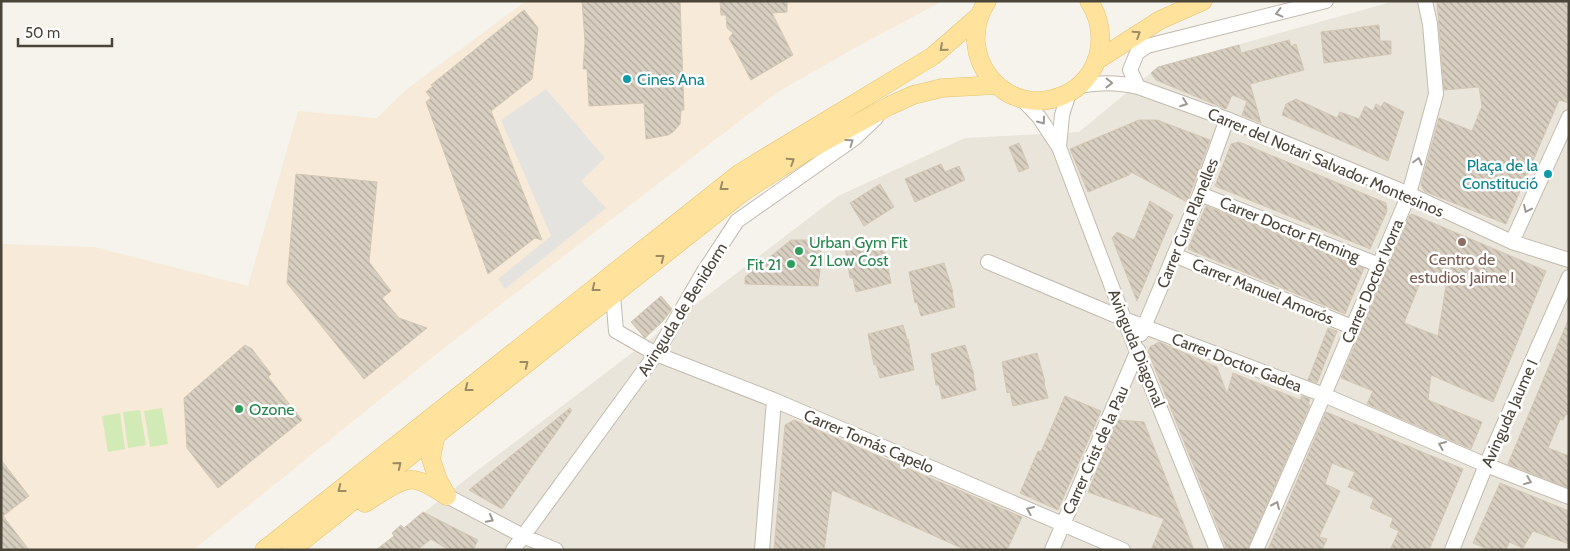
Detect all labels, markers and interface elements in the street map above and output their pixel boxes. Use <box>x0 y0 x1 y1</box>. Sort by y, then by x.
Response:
one-way arrow <box>1275 7 1284 18</box>
scale bar <box>18 15 111 47</box>
text: 50 m <box>25 24 60 42</box>
one-way arrow <box>1131 31 1140 40</box>
one-way arrow <box>939 42 948 51</box>
place label: Cines Ana <box>637 70 705 89</box>
marker: Cines Ana <box>621 73 633 85</box>
one-way arrow <box>1105 78 1113 88</box>
one-way arrow <box>1179 97 1188 107</box>
street label: Carrer del Notari Salvador Montesinos <box>1205 104 1447 221</box>
one-way arrow <box>1036 115 1044 124</box>
one-way arrow <box>844 139 853 147</box>
street label: Carrer Cura Planelles <box>1153 155 1222 291</box>
place label: Plaça de la Constitució <box>1462 156 1538 193</box>
one-way arrow <box>1412 157 1423 166</box>
one-way arrow <box>786 158 795 167</box>
marker: Plaça de la Constitució <box>1542 168 1554 180</box>
one-way arrow <box>720 181 729 189</box>
street label: Carrer Doctor Fleming <box>1217 193 1364 267</box>
one-way arrow <box>1522 204 1533 213</box>
street label: Carrer Doctor Ivorra <box>1338 216 1407 346</box>
place label: Urban Gym Fit 21 Low Cost <box>809 233 908 270</box>
marker: Centro de estudios Jaime I <box>1456 236 1468 248</box>
street label: Avinguda de Benidorm <box>634 239 731 379</box>
marker: Urban Gym Fit 21 Low Cost <box>793 245 805 257</box>
place label: Centro de estudios Jaime I <box>1410 250 1514 287</box>
street label: Carrer Manuel Amorós <box>1189 254 1337 329</box>
one-way arrow <box>655 255 664 263</box>
place label: Fit 21 <box>747 255 781 274</box>
marker: Fit 21 <box>785 258 797 270</box>
one-way arrow <box>592 282 601 291</box>
street label: Avinguda Diagonal <box>1104 286 1169 410</box>
street label: Carrer Doctor Gadea <box>1169 329 1305 396</box>
street label: Avinguda Jaume I <box>1477 356 1542 470</box>
one-way arrow <box>520 361 529 370</box>
one-way arrow <box>465 383 474 391</box>
street label: Carrer Crist de la Pau <box>1059 383 1132 517</box>
place label: Ozone <box>249 400 295 419</box>
marker: Ozone <box>233 403 245 415</box>
street label: Carrer Tomás Capelo <box>801 405 937 478</box>
one-way arrow <box>1438 441 1446 451</box>
one-way arrow <box>392 462 401 470</box>
one-way arrow <box>1523 475 1531 485</box>
one-way arrow <box>337 484 346 493</box>
one-way arrow <box>1269 501 1280 510</box>
one-way arrow <box>1026 506 1035 517</box>
one-way arrow <box>485 513 494 523</box>

